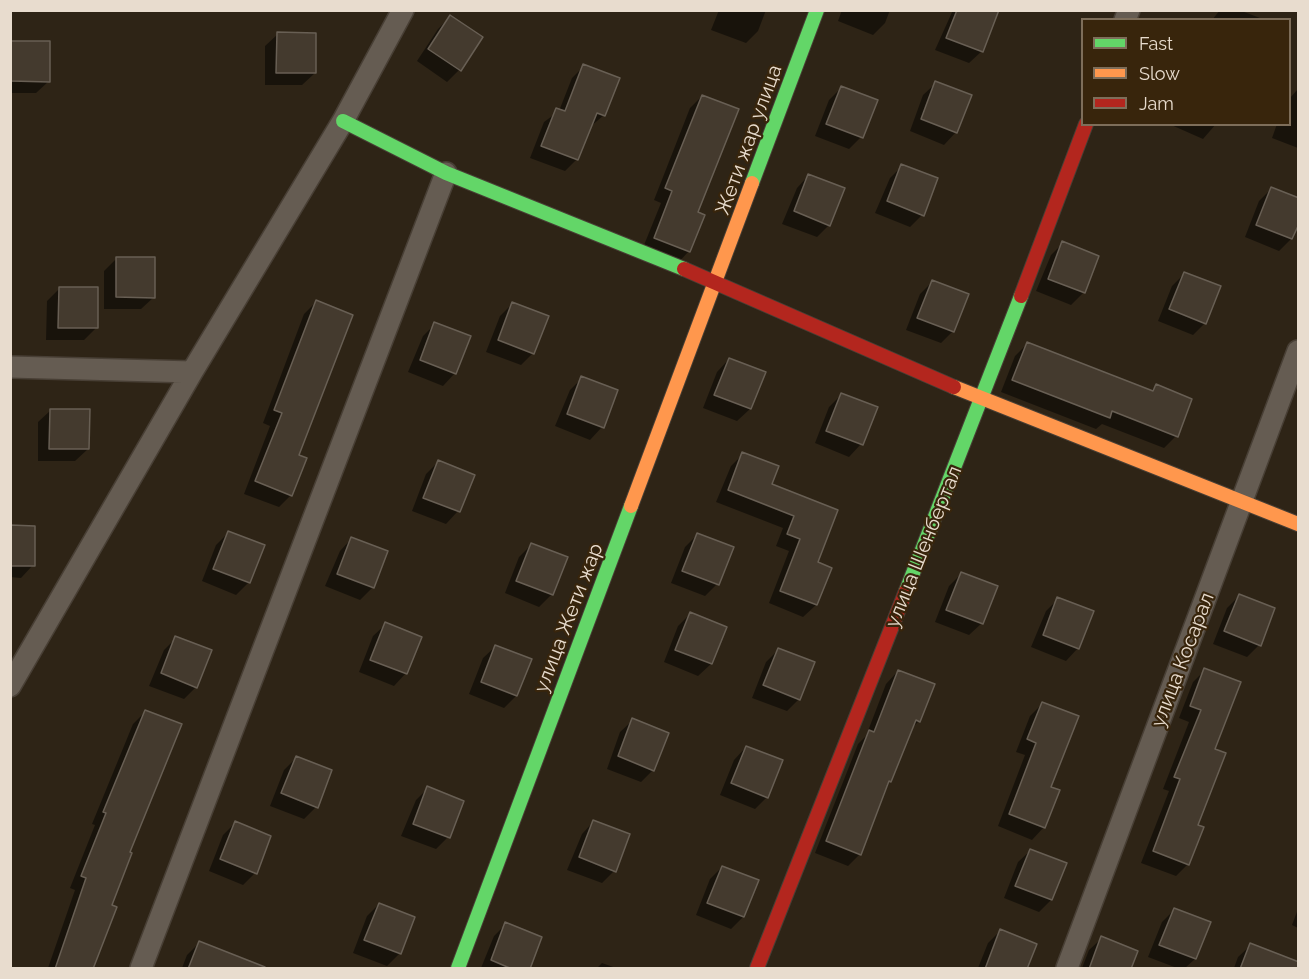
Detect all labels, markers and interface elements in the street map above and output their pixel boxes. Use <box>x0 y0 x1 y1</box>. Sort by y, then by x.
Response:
legend <box>1081 18 1291 126</box>
text: Fast <box>1139 33 1173 54</box>
street label: Жети жар улица <box>711 62 787 218</box>
text: Slow <box>1139 63 1180 84</box>
text: Jam <box>1139 93 1174 114</box>
street label: улица Шенбертал <box>881 463 967 631</box>
street label: улица Жети жар <box>529 540 609 696</box>
street label: улица Косарал <box>1146 589 1220 731</box>

